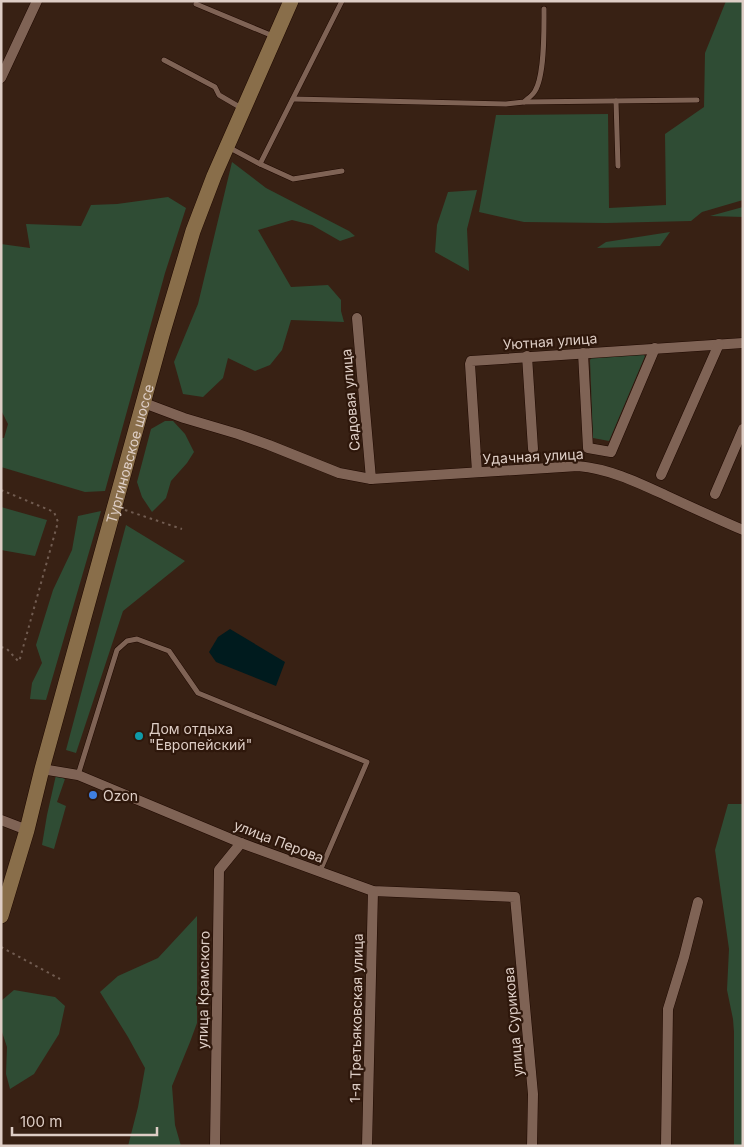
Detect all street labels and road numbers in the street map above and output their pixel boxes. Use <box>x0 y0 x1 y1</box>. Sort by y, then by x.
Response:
street label: Уютная улица <box>502 329 598 353</box>
street label: Садовая улица <box>337 348 363 452</box>
street label: Тургиновское шоссе <box>102 382 157 525</box>
street label: Удачная улица <box>482 445 584 467</box>
street label: улица Перова <box>232 816 326 866</box>
street label: улица Крамского <box>193 931 213 1049</box>
street label: 1-я Третьяковская улица <box>346 933 366 1103</box>
street label: улица Сурикова <box>500 966 526 1078</box>

